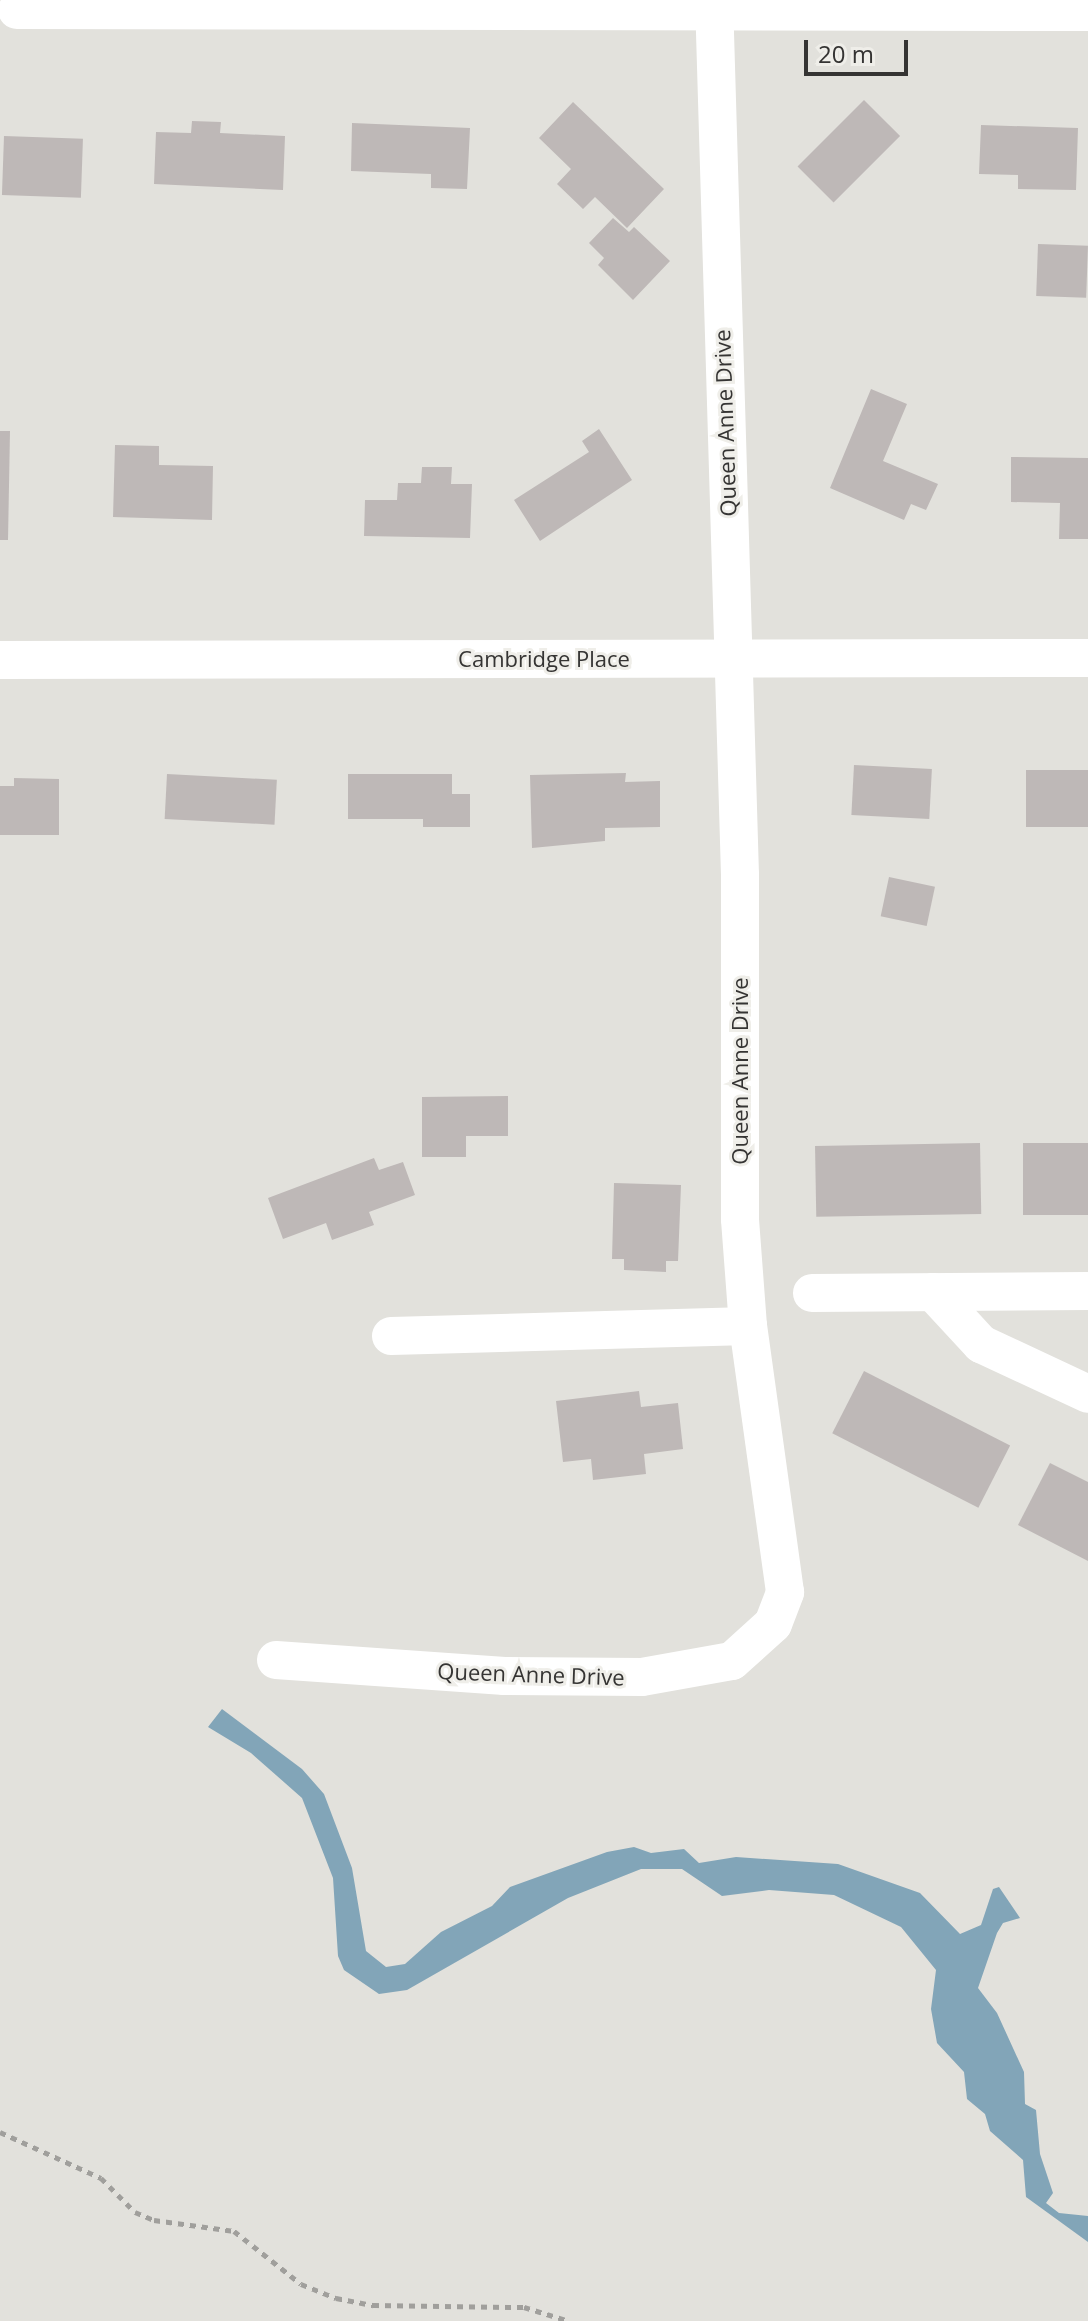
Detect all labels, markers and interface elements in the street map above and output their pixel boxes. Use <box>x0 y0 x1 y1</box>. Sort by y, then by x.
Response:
scale bar <box>808 24 912 74</box>
text: 20 m <box>818 37 874 70</box>
street label: Queen Anne Drive <box>709 329 741 517</box>
street label: Cambridge Place <box>458 646 630 672</box>
street label: Queen Anne Drive <box>727 977 753 1165</box>
street label: Queen Anne Drive <box>437 1658 625 1690</box>

